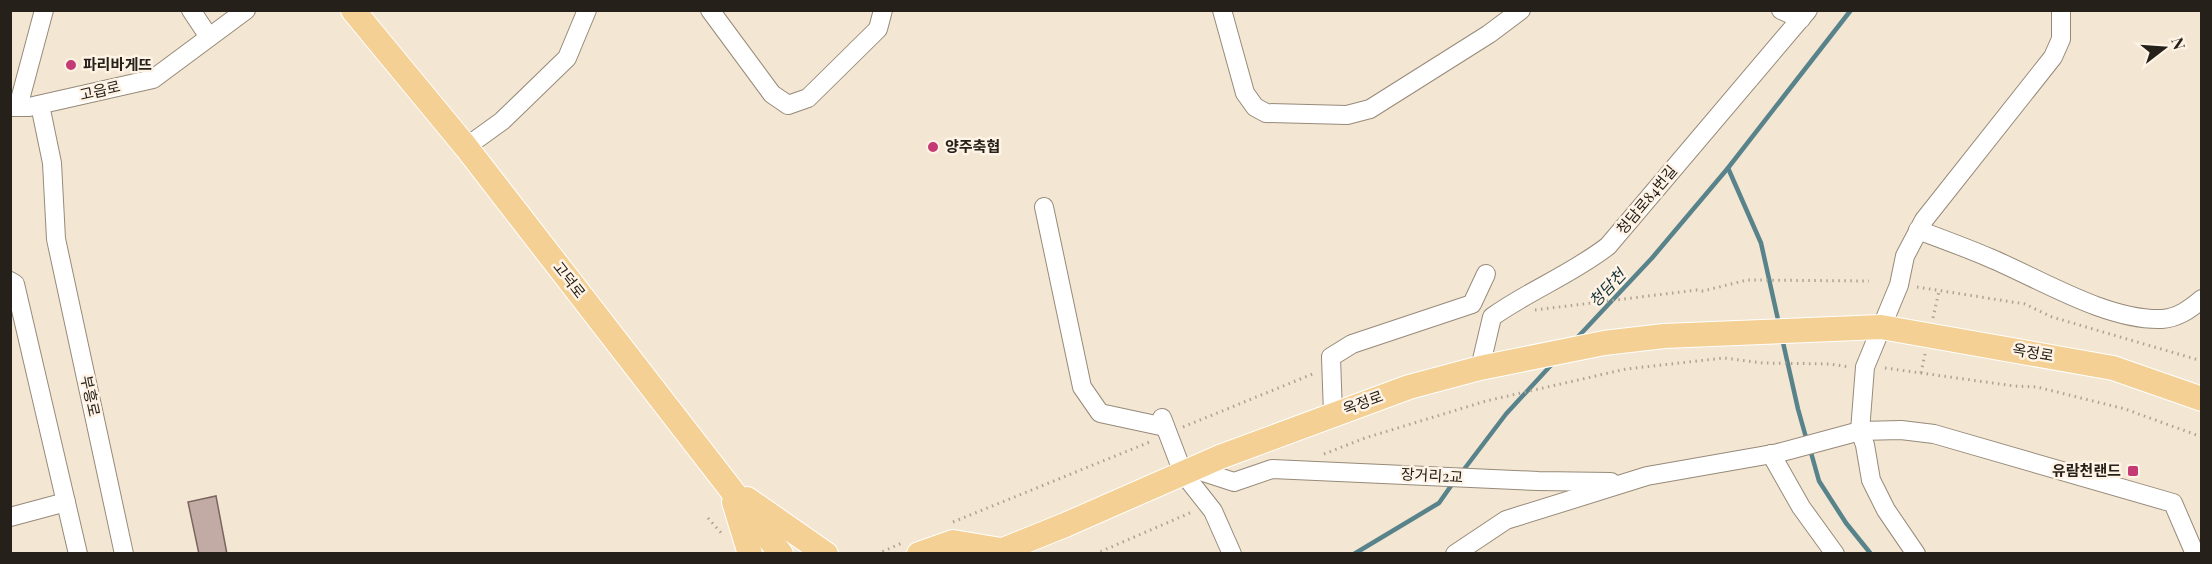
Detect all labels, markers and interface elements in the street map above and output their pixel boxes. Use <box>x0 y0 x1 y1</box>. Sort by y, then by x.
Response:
north arrow <box>2134 18 2194 78</box>
text: N <box>2167 35 2191 52</box>
place label: 파리바게뜨 <box>83 54 152 74</box>
marker: 파리바게뜨 <box>64 58 78 72</box>
street label: 고읍로 <box>77 76 122 104</box>
place label: 양주축협 <box>945 136 1000 156</box>
marker: 양주축협 <box>926 140 940 154</box>
street label: 청담로84번길 <box>1612 161 1681 238</box>
street label: 고덕로 <box>549 257 590 302</box>
water label: 청담천 <box>1584 263 1631 311</box>
street label: 옥정로 <box>2011 339 2055 365</box>
street label: 부흥로 <box>77 373 105 418</box>
street label: 옥정로 <box>1340 386 1386 419</box>
place label: 유람천랜드 <box>2052 460 2121 480</box>
street label: 장거리2교 <box>1400 463 1464 487</box>
marker: 유람천랜드 <box>2126 464 2140 478</box>

